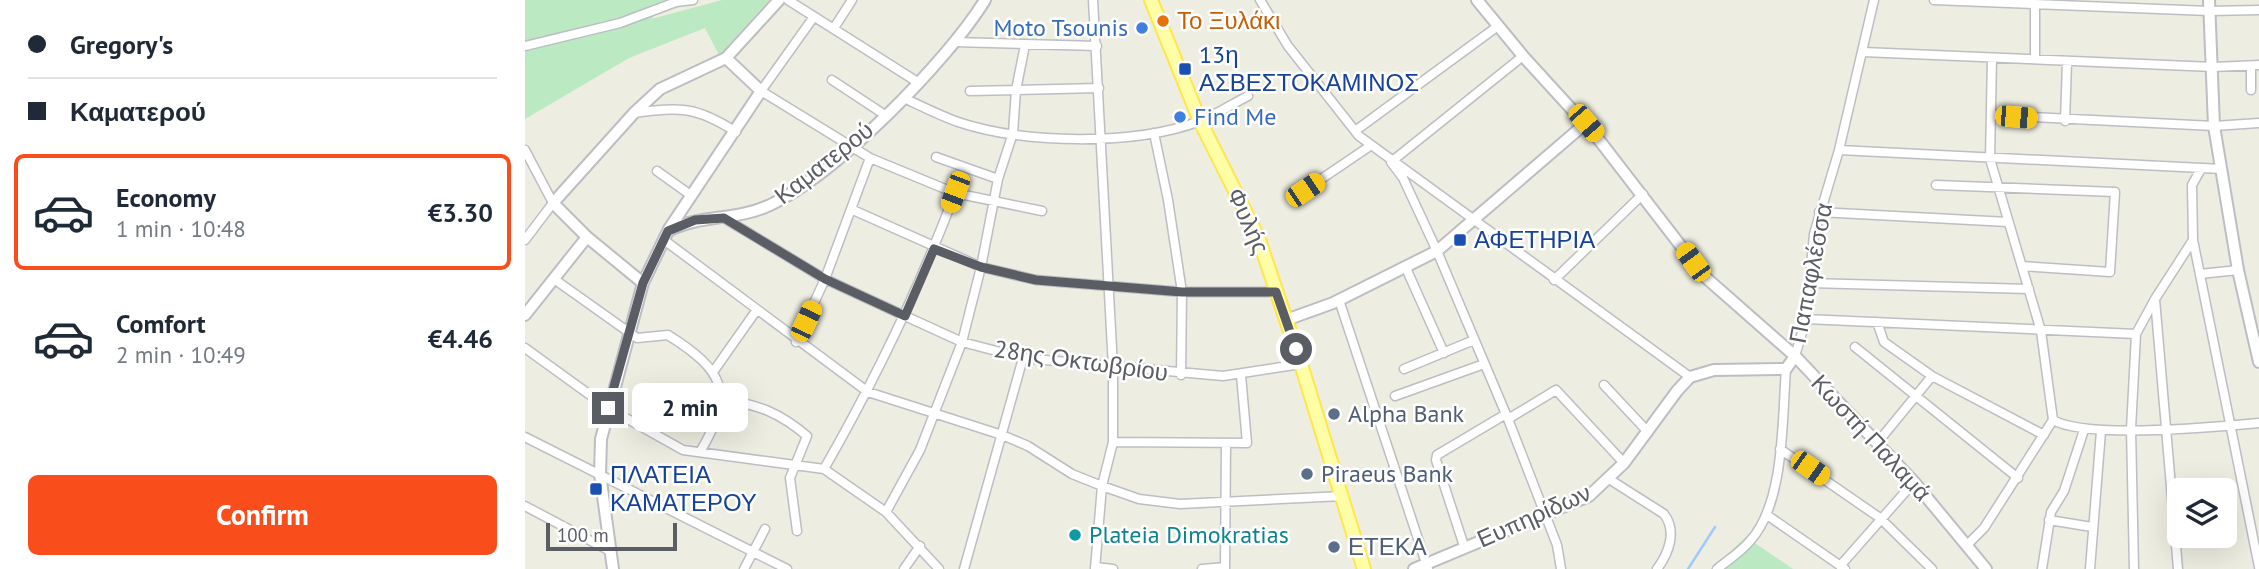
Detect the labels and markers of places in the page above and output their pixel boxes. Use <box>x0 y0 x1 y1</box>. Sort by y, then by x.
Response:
place label: Το Ξυλάκι <box>1177 5 1280 36</box>
place label: Moto Tsounis <box>993 12 1128 43</box>
marker: Το Ξυλάκι <box>1155 13 1171 29</box>
marker: Moto Tsounis <box>1134 20 1150 36</box>
place label: 13η ΑΣΒΕΣΤΟΚΑΜΙΝΟΣ <box>1199 39 1419 98</box>
marker: 13η ΑΣΒΕΣΤΟΚΑΜΙΝΟΣ <box>1177 61 1193 77</box>
place label: Find Me <box>1194 101 1276 132</box>
marker: Find Me <box>1172 109 1188 125</box>
place label: ΑΦΕΤΗΡΙΑ <box>1474 224 1595 255</box>
marker: ΑΦΕΤΗΡΙΑ <box>1452 232 1468 248</box>
place label: Alpha Bank <box>1348 398 1465 429</box>
marker: Alpha Bank <box>1326 406 1342 422</box>
place label: Piraeus Bank <box>1321 458 1454 489</box>
place label: ΠΛΑΤΕΙΑ ΚΑΜΑΤΕΡΟΥ <box>610 459 757 518</box>
marker: Piraeus Bank <box>1299 466 1315 482</box>
marker: ΠΛΑΤΕΙΑ ΚΑΜΑΤΕΡΟΥ <box>588 481 604 497</box>
place label: Plateia Dimokratias <box>1089 519 1289 550</box>
marker: Plateia Dimokratias <box>1067 527 1083 543</box>
place label: ΕΤΕΚΑ <box>1348 531 1427 562</box>
marker: ΕΤΕΚΑ <box>1326 539 1342 555</box>

